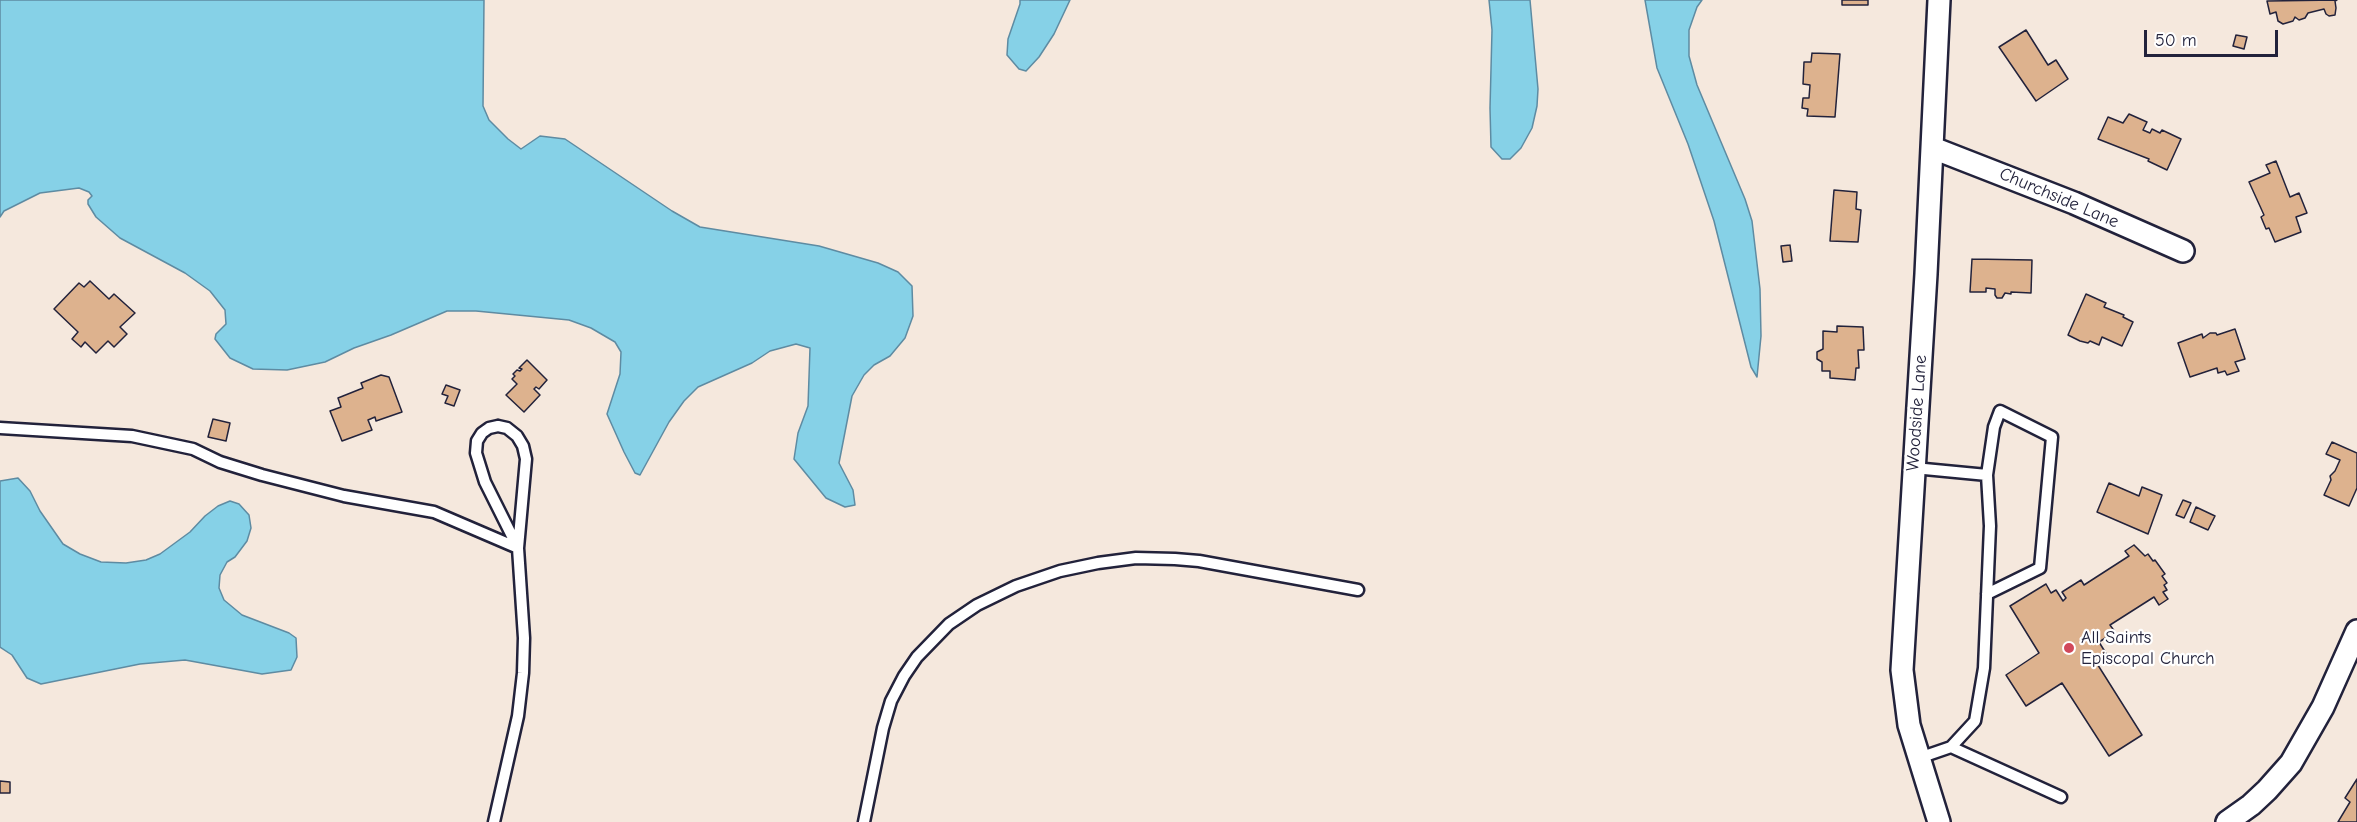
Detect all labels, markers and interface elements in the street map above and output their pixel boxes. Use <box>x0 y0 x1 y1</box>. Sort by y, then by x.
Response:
scale bar <box>2147 18 2280 56</box>
text: 50 m <box>2155 30 2197 51</box>
street label: Churchside Lane <box>1996 163 2122 233</box>
street label: Woodside Lane <box>1902 354 1932 472</box>
place label: All Saints Episcopal Church <box>2081 627 2215 670</box>
marker: All Saints Episcopal Church <box>2062 641 2076 655</box>

